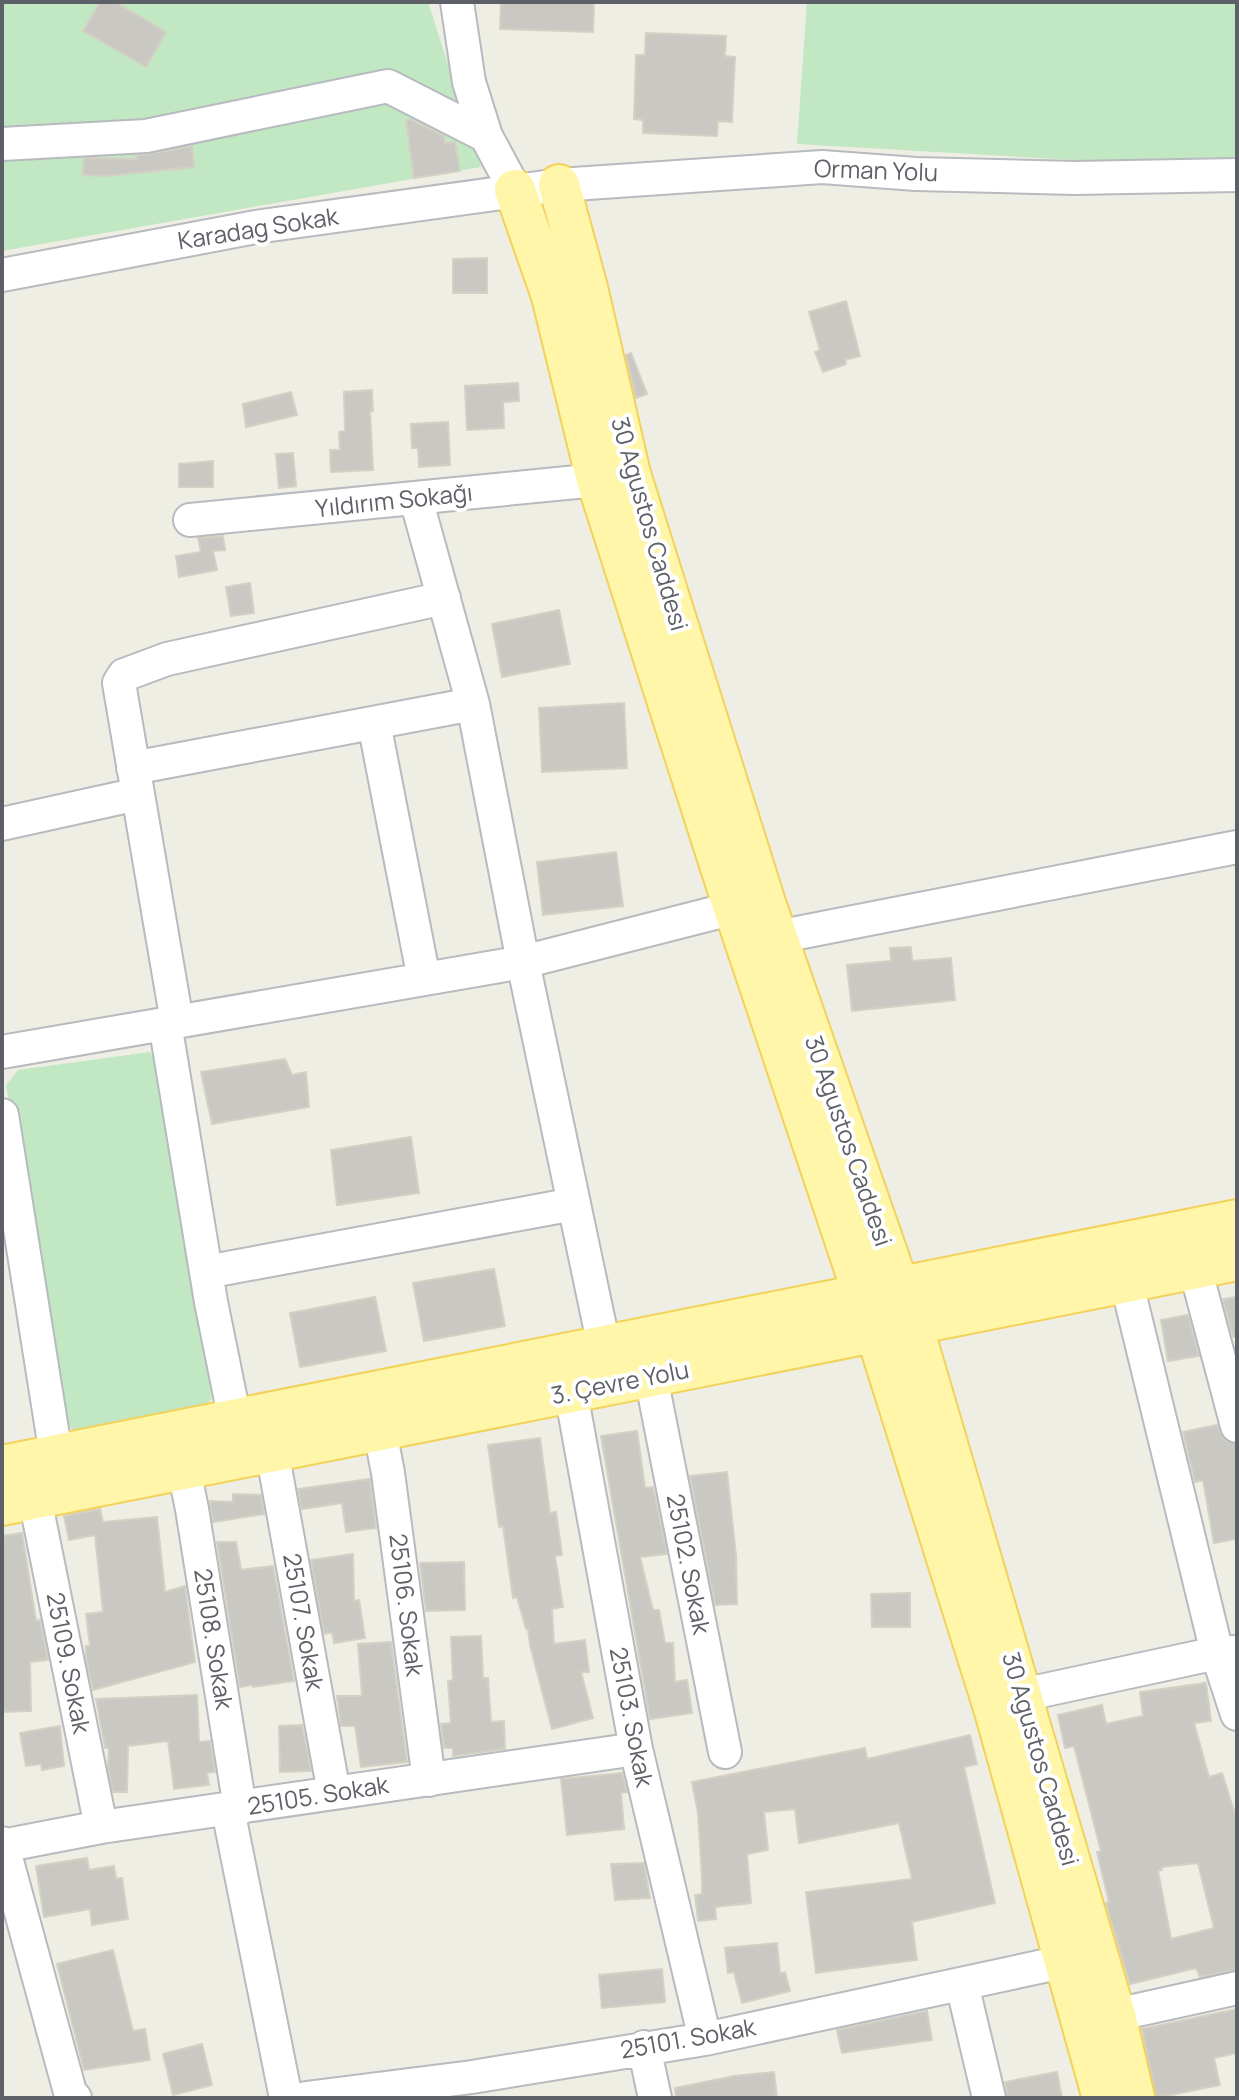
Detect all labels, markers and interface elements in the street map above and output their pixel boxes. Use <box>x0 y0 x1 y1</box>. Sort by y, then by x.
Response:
street label: Orman Yolu <box>813 151 939 188</box>
street label: Karadag Sokak <box>175 198 341 256</box>
street label: 30 Agustos Caddesi <box>604 413 697 634</box>
street label: Yıldırım Sokağı <box>314 475 474 524</box>
street label: 30 Agustos Caddesi <box>798 1031 901 1250</box>
street label: 3. Çevre Yolu <box>548 1352 691 1411</box>
street label: 25102. Sokak <box>660 1491 719 1638</box>
street label: 25106. Sokak <box>382 1532 433 1679</box>
street label: 25107. Sokak <box>276 1550 333 1694</box>
street label: 25108. Sokak <box>187 1566 242 1713</box>
street label: 25109. Sokak <box>40 1589 100 1737</box>
street label: 25103. Sokak <box>603 1644 662 1791</box>
street label: 30 Agustos Caddesi <box>995 1648 1088 1869</box>
street label: 25105. Sokak <box>245 1767 392 1822</box>
street label: 25101. Sokak <box>617 2009 759 2066</box>

